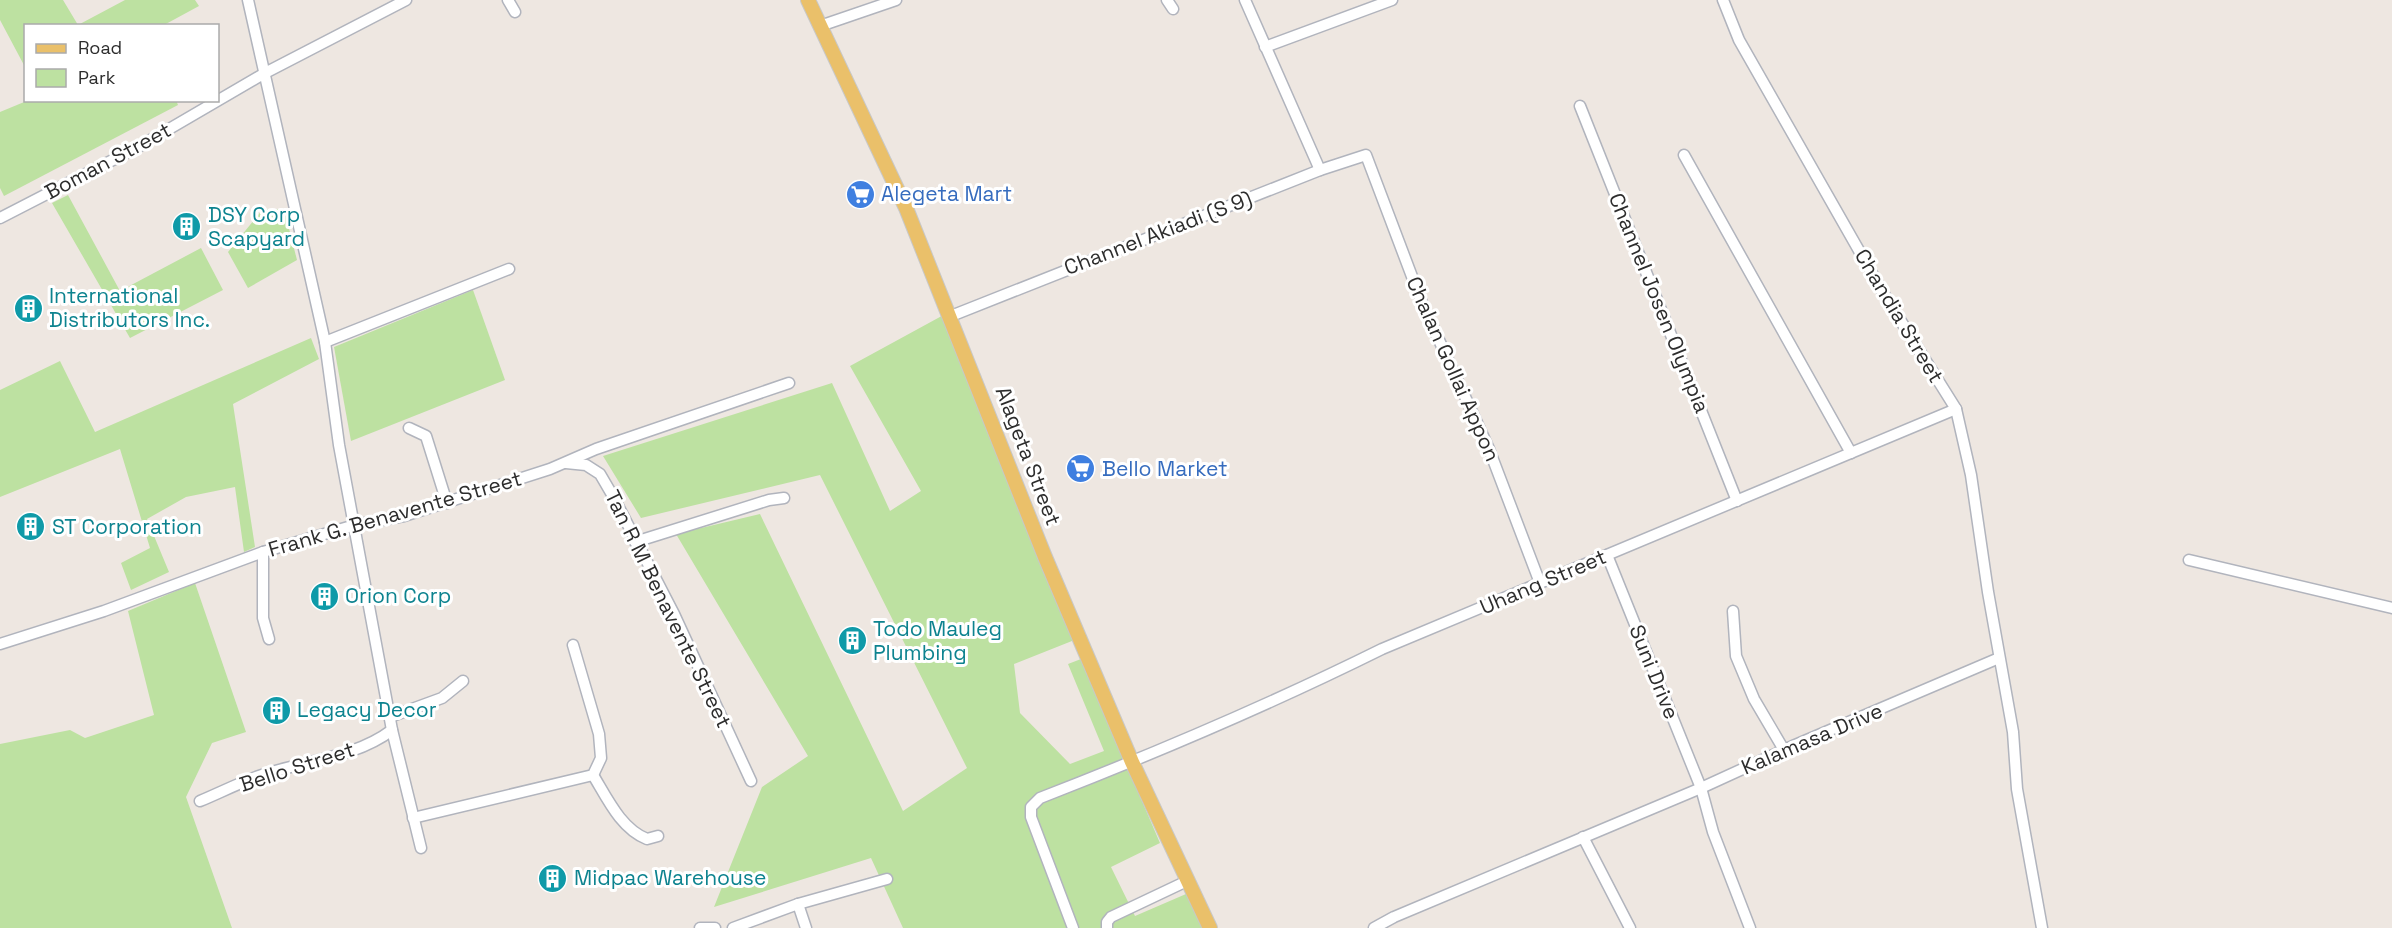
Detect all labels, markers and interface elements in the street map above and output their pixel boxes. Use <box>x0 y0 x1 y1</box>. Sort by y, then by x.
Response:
legend <box>24 24 219 102</box>
text: Road <box>78 36 122 59</box>
text: Park <box>78 66 116 89</box>
street label: Boman Street <box>40 116 176 205</box>
supermarket icon: Alegeta Mart <box>844 178 876 210</box>
place label: Alegeta Mart <box>881 180 1012 207</box>
street label: Channel Akiadi (S 9) <box>1060 184 1256 281</box>
street label: Channel Josen Olympia <box>1603 189 1716 417</box>
place label: DSY Corp Scapyard <box>208 201 305 252</box>
building icon: DSY Corp Scapyard <box>171 211 203 243</box>
street label: Chandia Street <box>1849 244 1950 388</box>
street label: Chalan Gollai Appon <box>1401 272 1506 465</box>
place label: International Distributors Inc. <box>49 282 210 333</box>
building icon: International Distributors Inc. <box>12 292 44 324</box>
street label: Alageta Street <box>990 382 1067 529</box>
supermarket icon: Bello Market <box>1065 453 1097 485</box>
place label: Bello Market <box>1102 455 1228 482</box>
street label: Frank G. Benavente Street <box>265 464 525 563</box>
street label: Tan R M Benavente Street <box>599 486 738 732</box>
building icon: ST Corporation <box>15 511 47 543</box>
place label: ST Corporation <box>52 513 202 540</box>
street label: Uhang Street <box>1475 543 1610 620</box>
building icon: Orion Corp <box>308 580 340 612</box>
place label: Orion Corp <box>345 582 451 609</box>
place label: Todo Mauleg Plumbing <box>873 615 1002 666</box>
street label: Suni Drive <box>1623 621 1686 723</box>
building icon: Todo Mauleg Plumbing <box>836 625 868 657</box>
building icon: Legacy Decor <box>260 694 292 726</box>
place label: Legacy Decor <box>297 696 437 723</box>
street label: Kalamasa Drive <box>1737 697 1887 780</box>
street label: Bello Street <box>236 735 358 798</box>
building icon: Midpac Warehouse <box>537 862 569 894</box>
place label: Midpac Warehouse <box>574 864 766 891</box>

